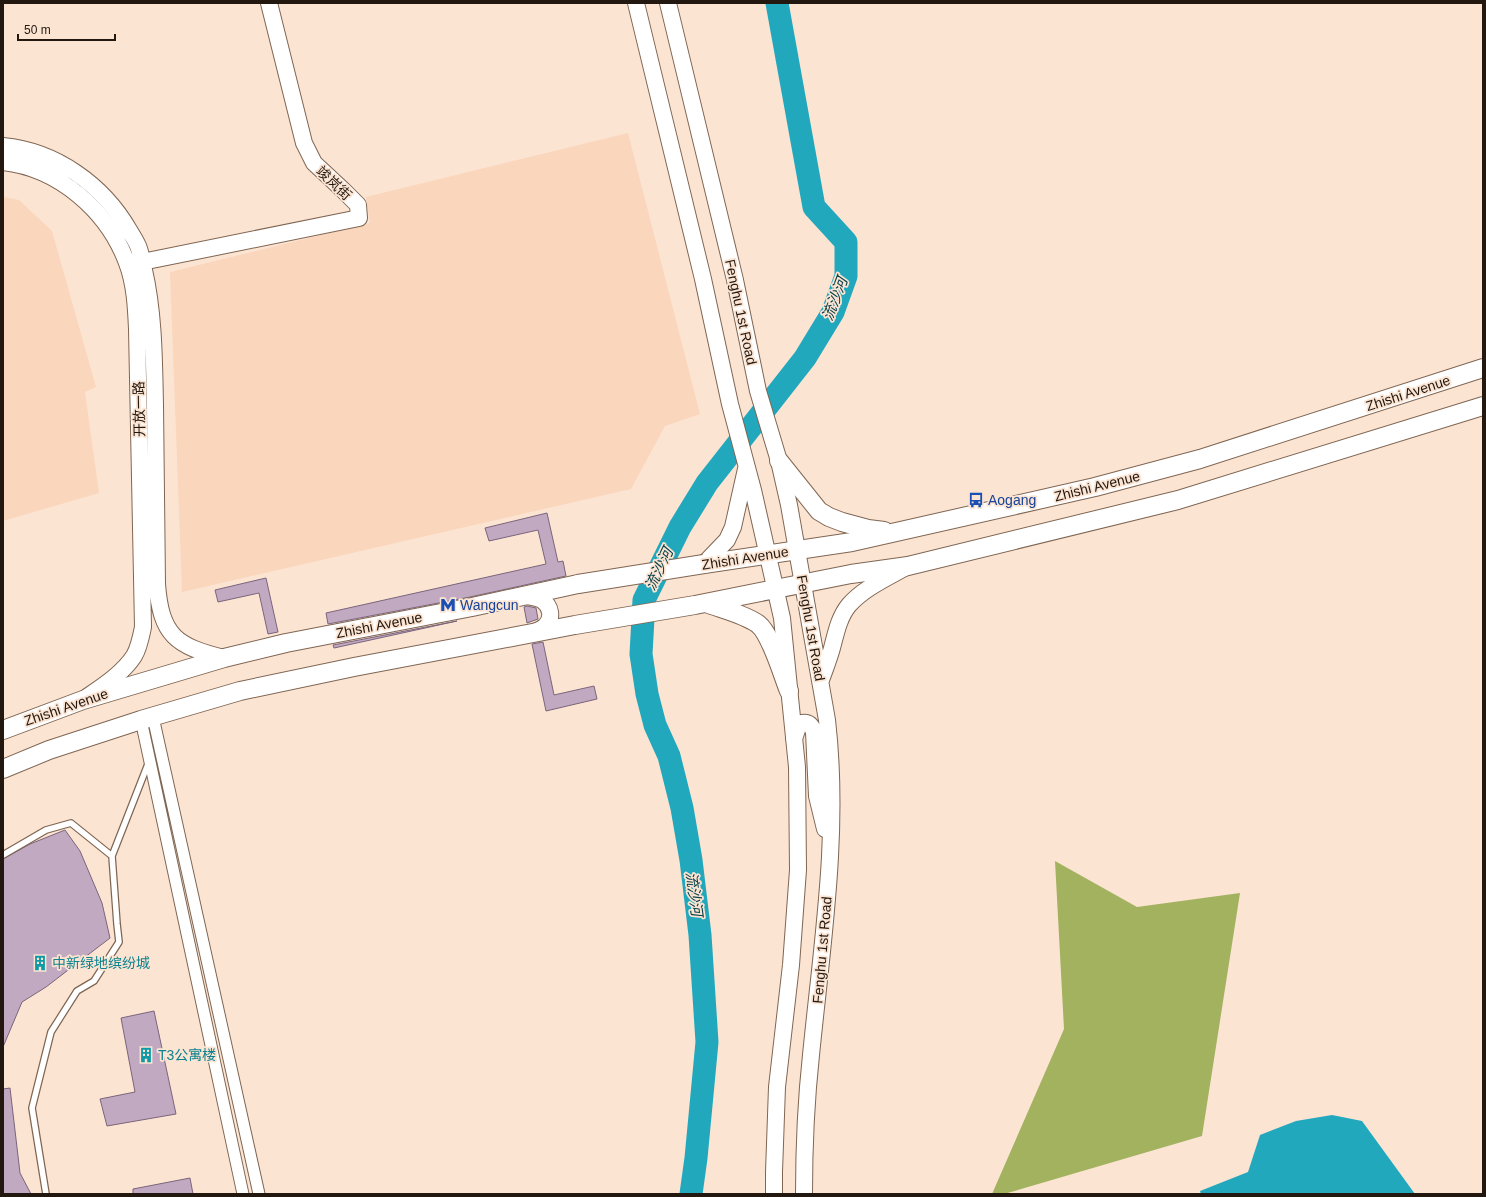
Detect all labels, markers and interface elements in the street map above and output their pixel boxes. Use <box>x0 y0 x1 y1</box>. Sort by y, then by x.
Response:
scale bar <box>18 16 115 42</box>
text: 50 m <box>24 23 51 37</box>
street label: 竣岚街 <box>313 163 355 203</box>
street label: Fenghu 1st Road <box>722 258 760 366</box>
water label: 流沙河 <box>819 272 852 323</box>
street label: Zhishi Avenue <box>1364 372 1452 414</box>
street label: 开放一路 <box>131 381 147 437</box>
street label: Zhishi Avenue <box>1053 468 1142 504</box>
bus stop icon: Aogang <box>967 491 985 509</box>
place label: Aogang <box>988 492 1036 508</box>
water label: 流沙河 <box>641 542 677 593</box>
street label: Zhishi Avenue <box>700 543 790 573</box>
street label: Fenghu 1st Road <box>794 574 828 682</box>
metro station icon: Wangcun <box>439 596 457 614</box>
place label: Wangcun <box>460 597 519 613</box>
street label: Zhishi Avenue <box>334 609 424 641</box>
street label: Zhishi Avenue <box>22 685 110 729</box>
water label: 流沙河 <box>683 870 706 920</box>
street label: Fenghu 1st Road <box>809 896 835 1004</box>
building icon: 中新绿地缤纷城 <box>31 954 49 972</box>
place label: 中新绿地缤纷城 <box>52 955 150 971</box>
building icon: T3公寓楼 <box>137 1046 155 1064</box>
place label: T3公寓楼 <box>158 1047 216 1063</box>

